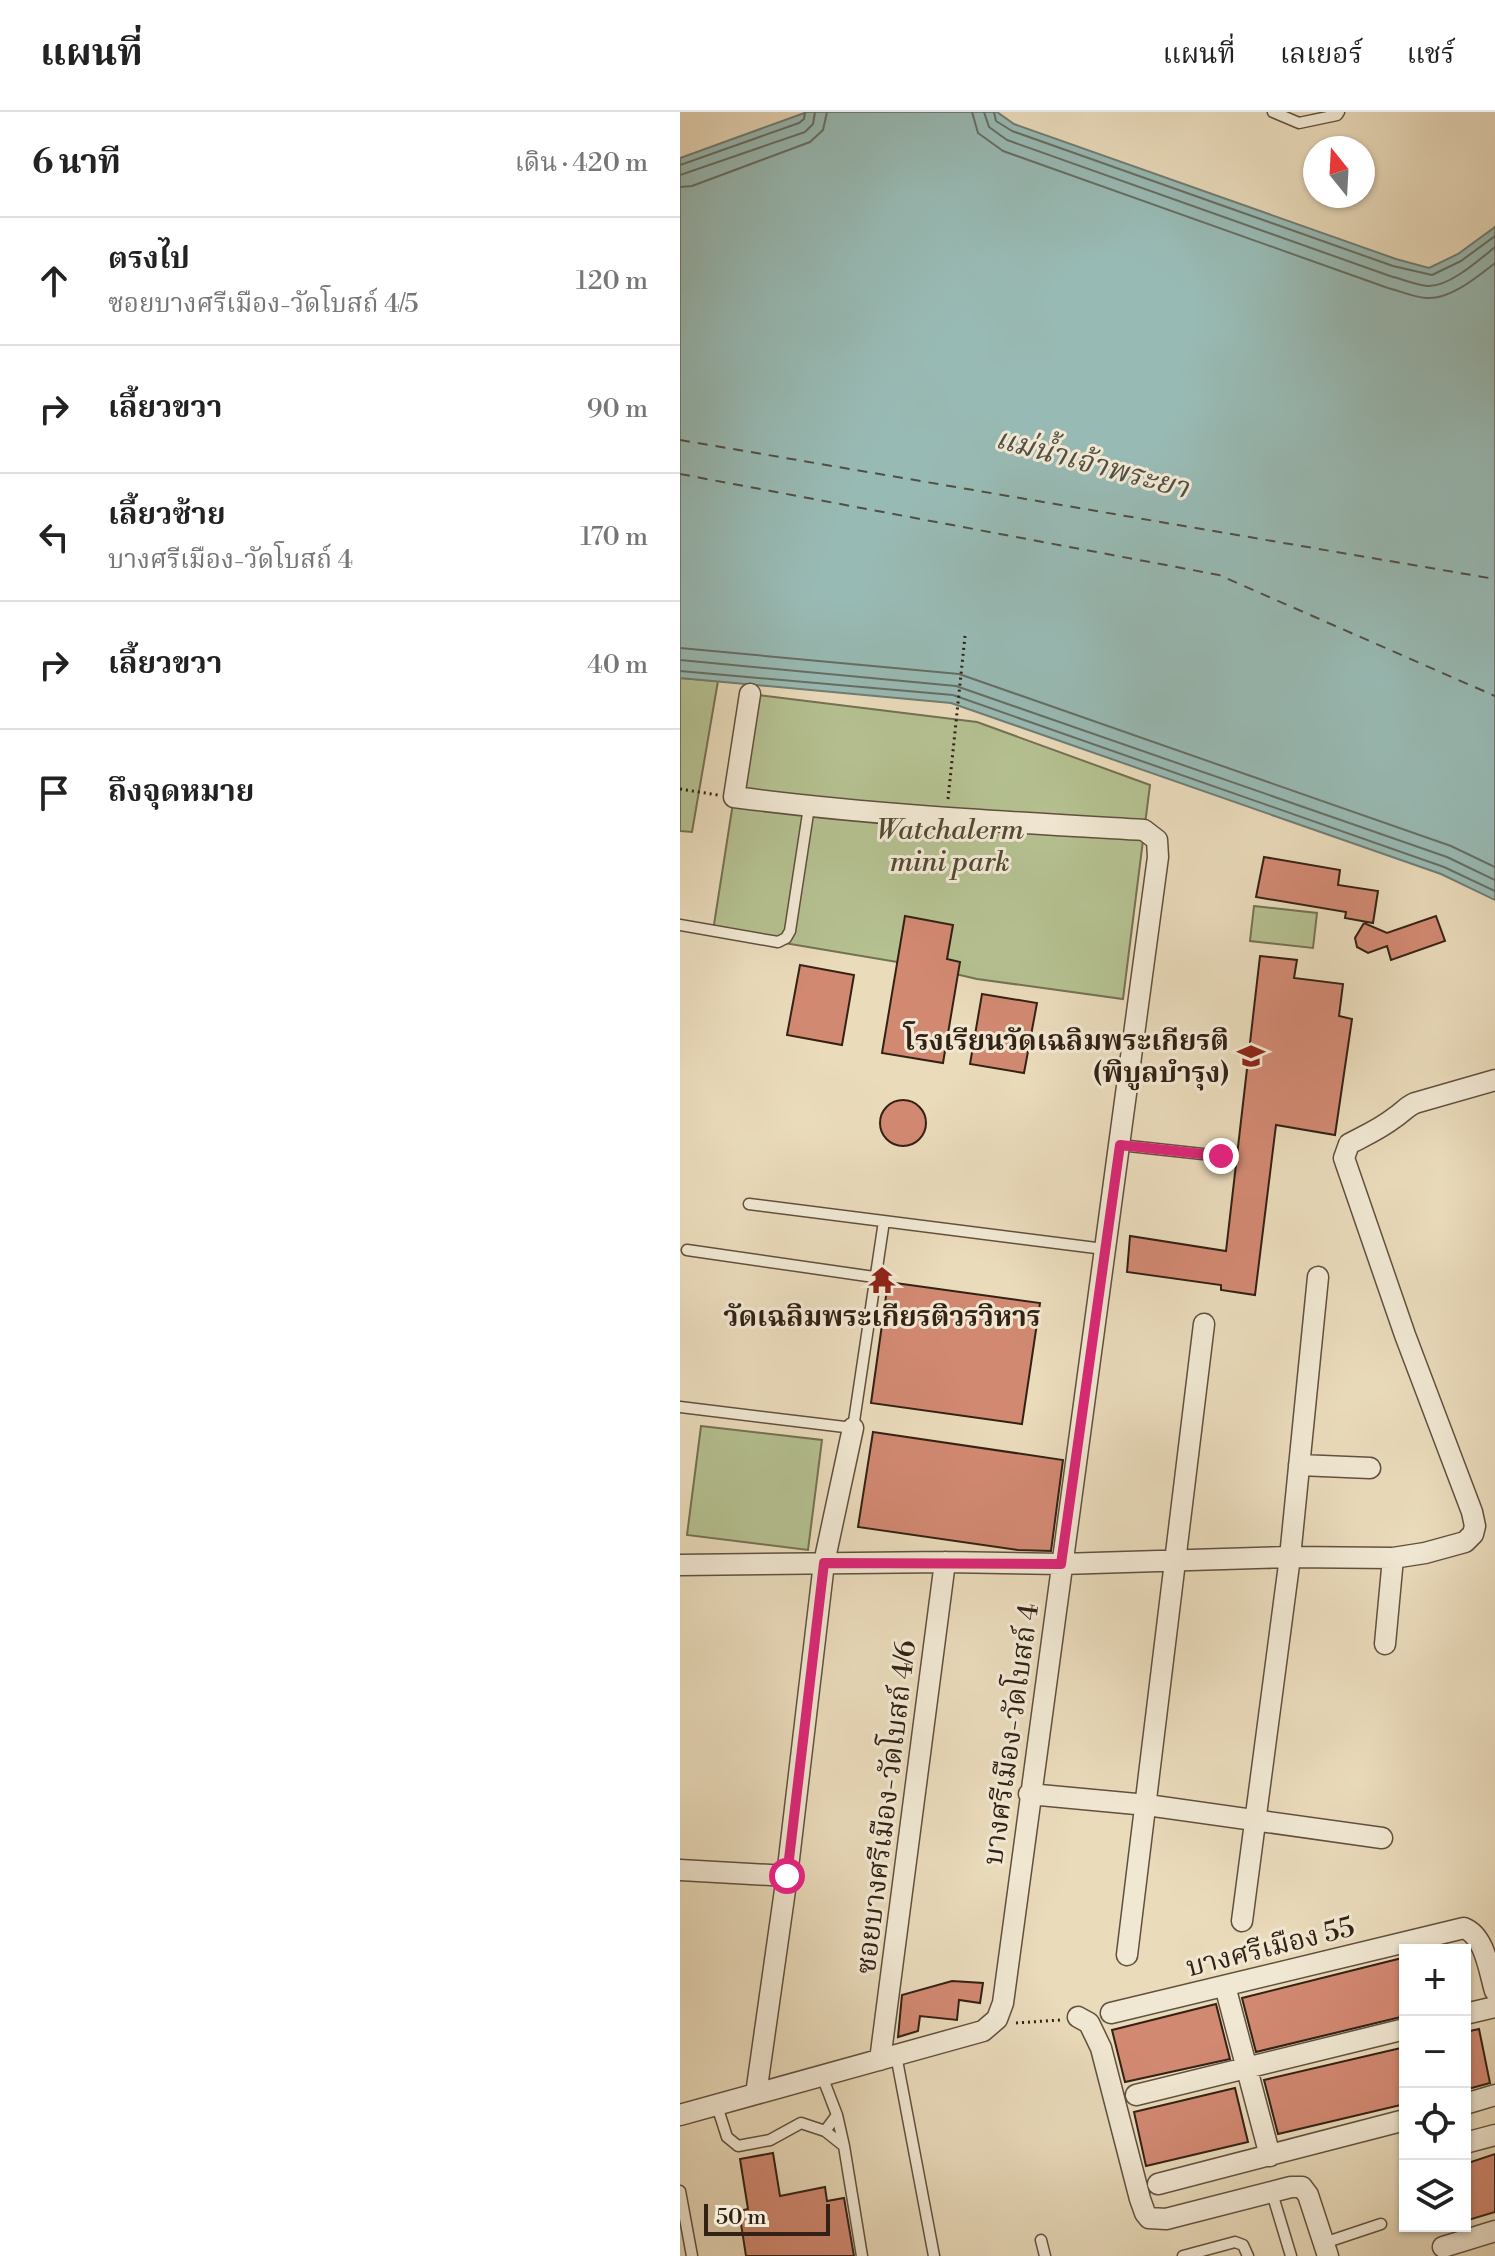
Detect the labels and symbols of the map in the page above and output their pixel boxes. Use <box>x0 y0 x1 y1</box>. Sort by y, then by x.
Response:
north arrow <box>1303 136 1375 208</box>
water label: แม่น้ำเจ้าพระยา <box>991 416 1195 508</box>
park label: Watchalerm mini park <box>876 813 1024 880</box>
place label: โรงเรียนวัดเฉลิมพระเกียรติ (พิบูลบำรุง) <box>903 1021 1229 1091</box>
school or university icon: โรงเรียนวัดเฉลิมพระเกียรติ (พิบูลบำรุง) <box>1236 1041 1266 1071</box>
route end <box>1203 1138 1239 1174</box>
temple icon: วัดเฉลิมพระเกียรติวรวิหาร <box>867 1265 897 1295</box>
place label: วัดเฉลิมพระเกียรติวรวิหาร <box>723 1300 1041 1335</box>
street label: บางศรีเมือง-วัดโบสถ์ 4 <box>973 1601 1047 1867</box>
street label: ซอยบางศรีเมือง-วัดโบสถ์ 4/6 <box>846 1638 924 1976</box>
route start <box>769 1858 805 1894</box>
street label: บางศรีเมือง 55 <box>1183 1910 1358 1985</box>
scale bar <box>704 2200 830 2236</box>

